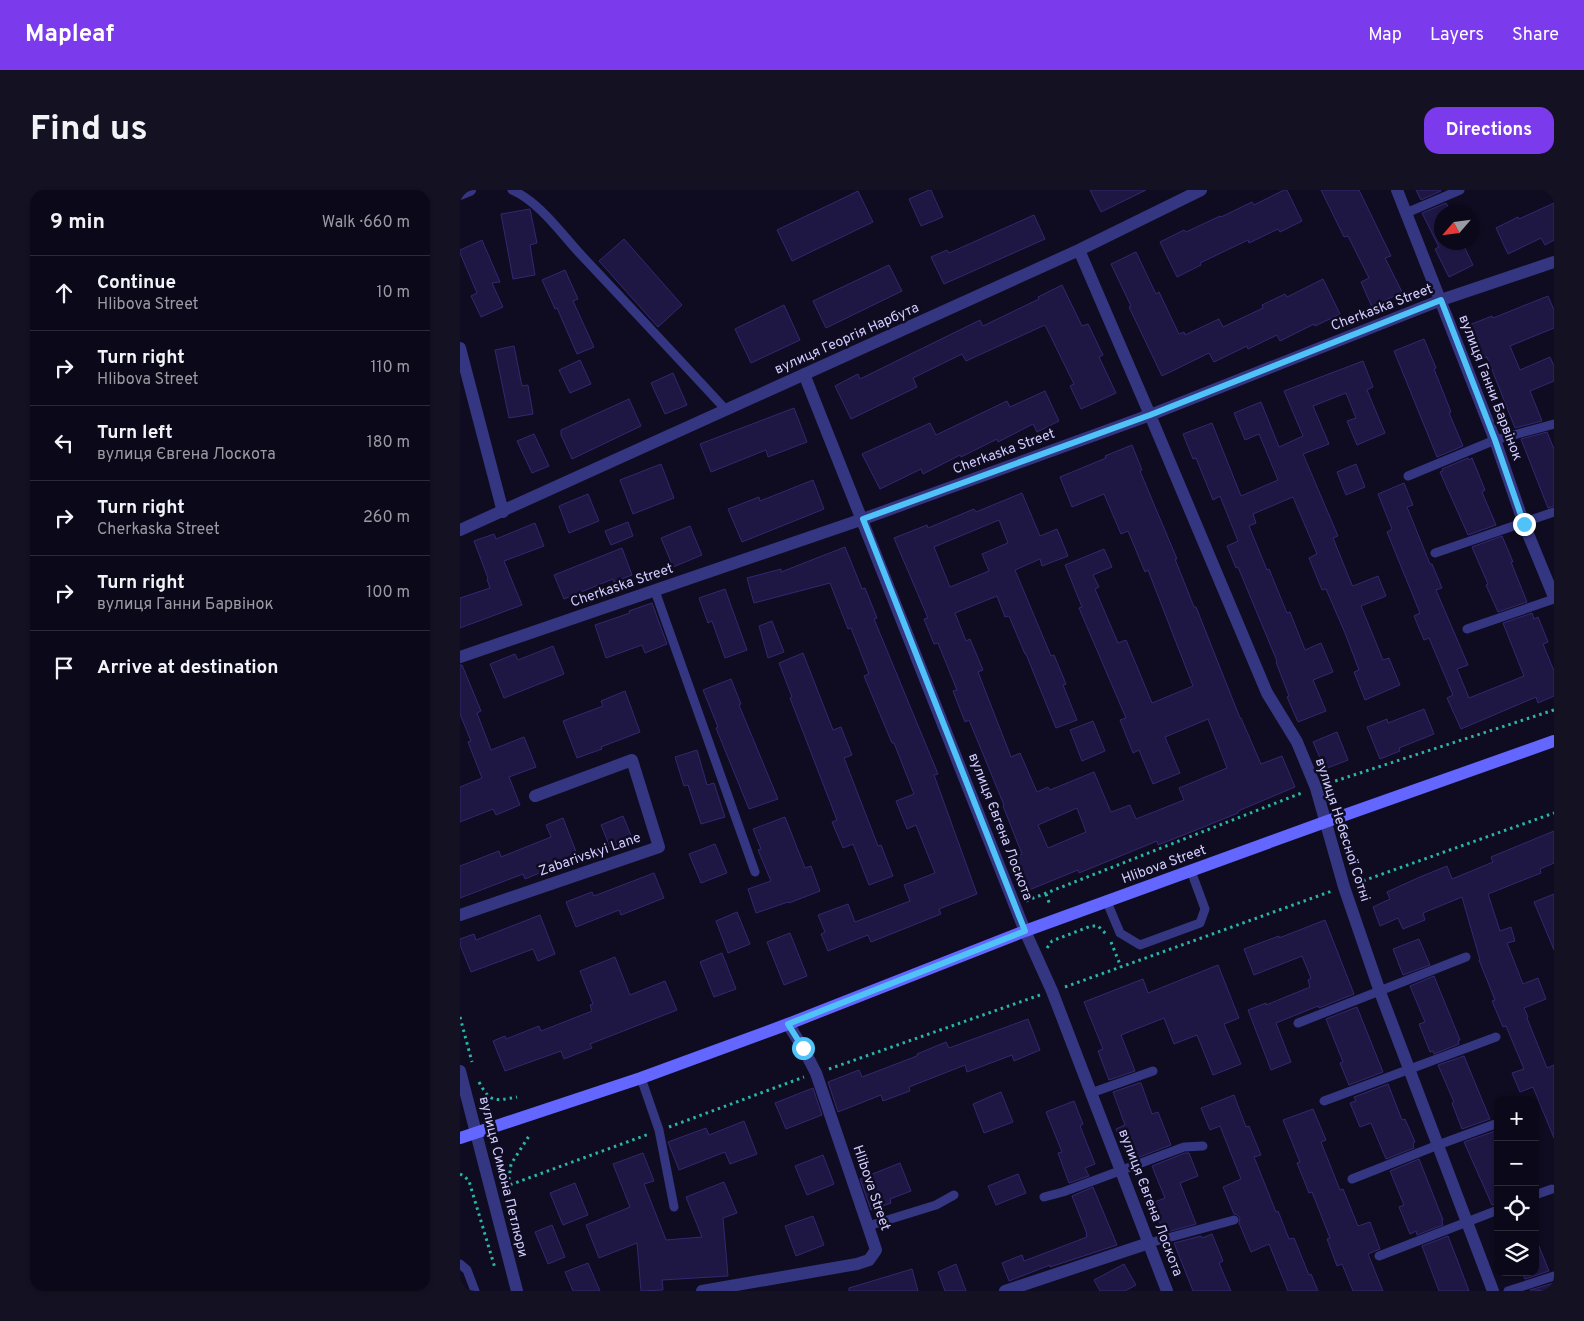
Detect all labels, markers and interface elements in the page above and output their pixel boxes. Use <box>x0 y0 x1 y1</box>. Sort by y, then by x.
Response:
text: Mapleaf <box>25 20 114 50</box>
text: Map <box>1368 24 1402 47</box>
text: Layers <box>1430 24 1484 47</box>
text: Share <box>1512 24 1559 47</box>
button: Directions <box>1424 107 1554 154</box>
text: Find us <box>30 108 148 152</box>
north arrow <box>1434 205 1479 250</box>
text: 9 min <box>50 209 105 236</box>
text: Walk · 660 m <box>322 213 410 233</box>
text: Continue <box>97 271 176 295</box>
icon: ahead <box>50 279 78 307</box>
street label: Cherkaska Street <box>1329 281 1435 335</box>
text: 10 m <box>376 283 410 303</box>
text: Hlibova Street <box>97 295 199 315</box>
street label: вулиця Георгія Нарбута <box>772 299 922 379</box>
street label: вулиця Ганни Барвінок <box>1454 313 1526 463</box>
text: Turn right <box>97 346 185 370</box>
icon: right <box>50 354 78 382</box>
text: 110 m <box>370 358 410 378</box>
text: Hlibova Street <box>97 370 199 390</box>
text: Turn left <box>97 421 173 445</box>
street label: Cherkaska Street <box>951 426 1057 478</box>
icon: left <box>50 429 78 457</box>
text: 180 m <box>367 433 410 453</box>
text: вулиця Євгена Лоскота <box>97 445 276 465</box>
text: Turn right <box>97 496 185 520</box>
icon: right <box>50 504 78 532</box>
text: 260 m <box>363 508 410 528</box>
route end <box>1513 513 1536 536</box>
text: Cherkaska Street <box>97 520 220 540</box>
street label: Cherkaska Street <box>568 560 676 612</box>
text: Turn right <box>97 571 185 595</box>
icon: right <box>50 579 78 607</box>
text: 100 m <box>366 583 410 603</box>
text: вулиця Ганни Барвінок <box>97 595 274 615</box>
icon: arrive <box>50 654 78 682</box>
text: Arrive at destination <box>97 656 278 680</box>
street label: вулиця Євгена Лоскота <box>964 751 1036 903</box>
street label: вулиця Небесної Сотні <box>1311 756 1373 904</box>
street label: Zabarivskyi Lane <box>537 830 643 880</box>
street label: Hlibova Street <box>1119 842 1209 888</box>
route start <box>792 1037 815 1060</box>
street label: вулиця Симона Петлюри <box>475 1095 531 1259</box>
map controls <box>1494 1096 1539 1276</box>
button: + <box>1494 1096 1539 1141</box>
street label: вулиця Євгена Лоскота <box>1114 1127 1186 1279</box>
button: − <box>1494 1141 1539 1186</box>
street label: Hlibova Street <box>848 1143 894 1233</box>
button: locate <box>1494 1186 1539 1231</box>
button: layers <box>1494 1231 1539 1276</box>

